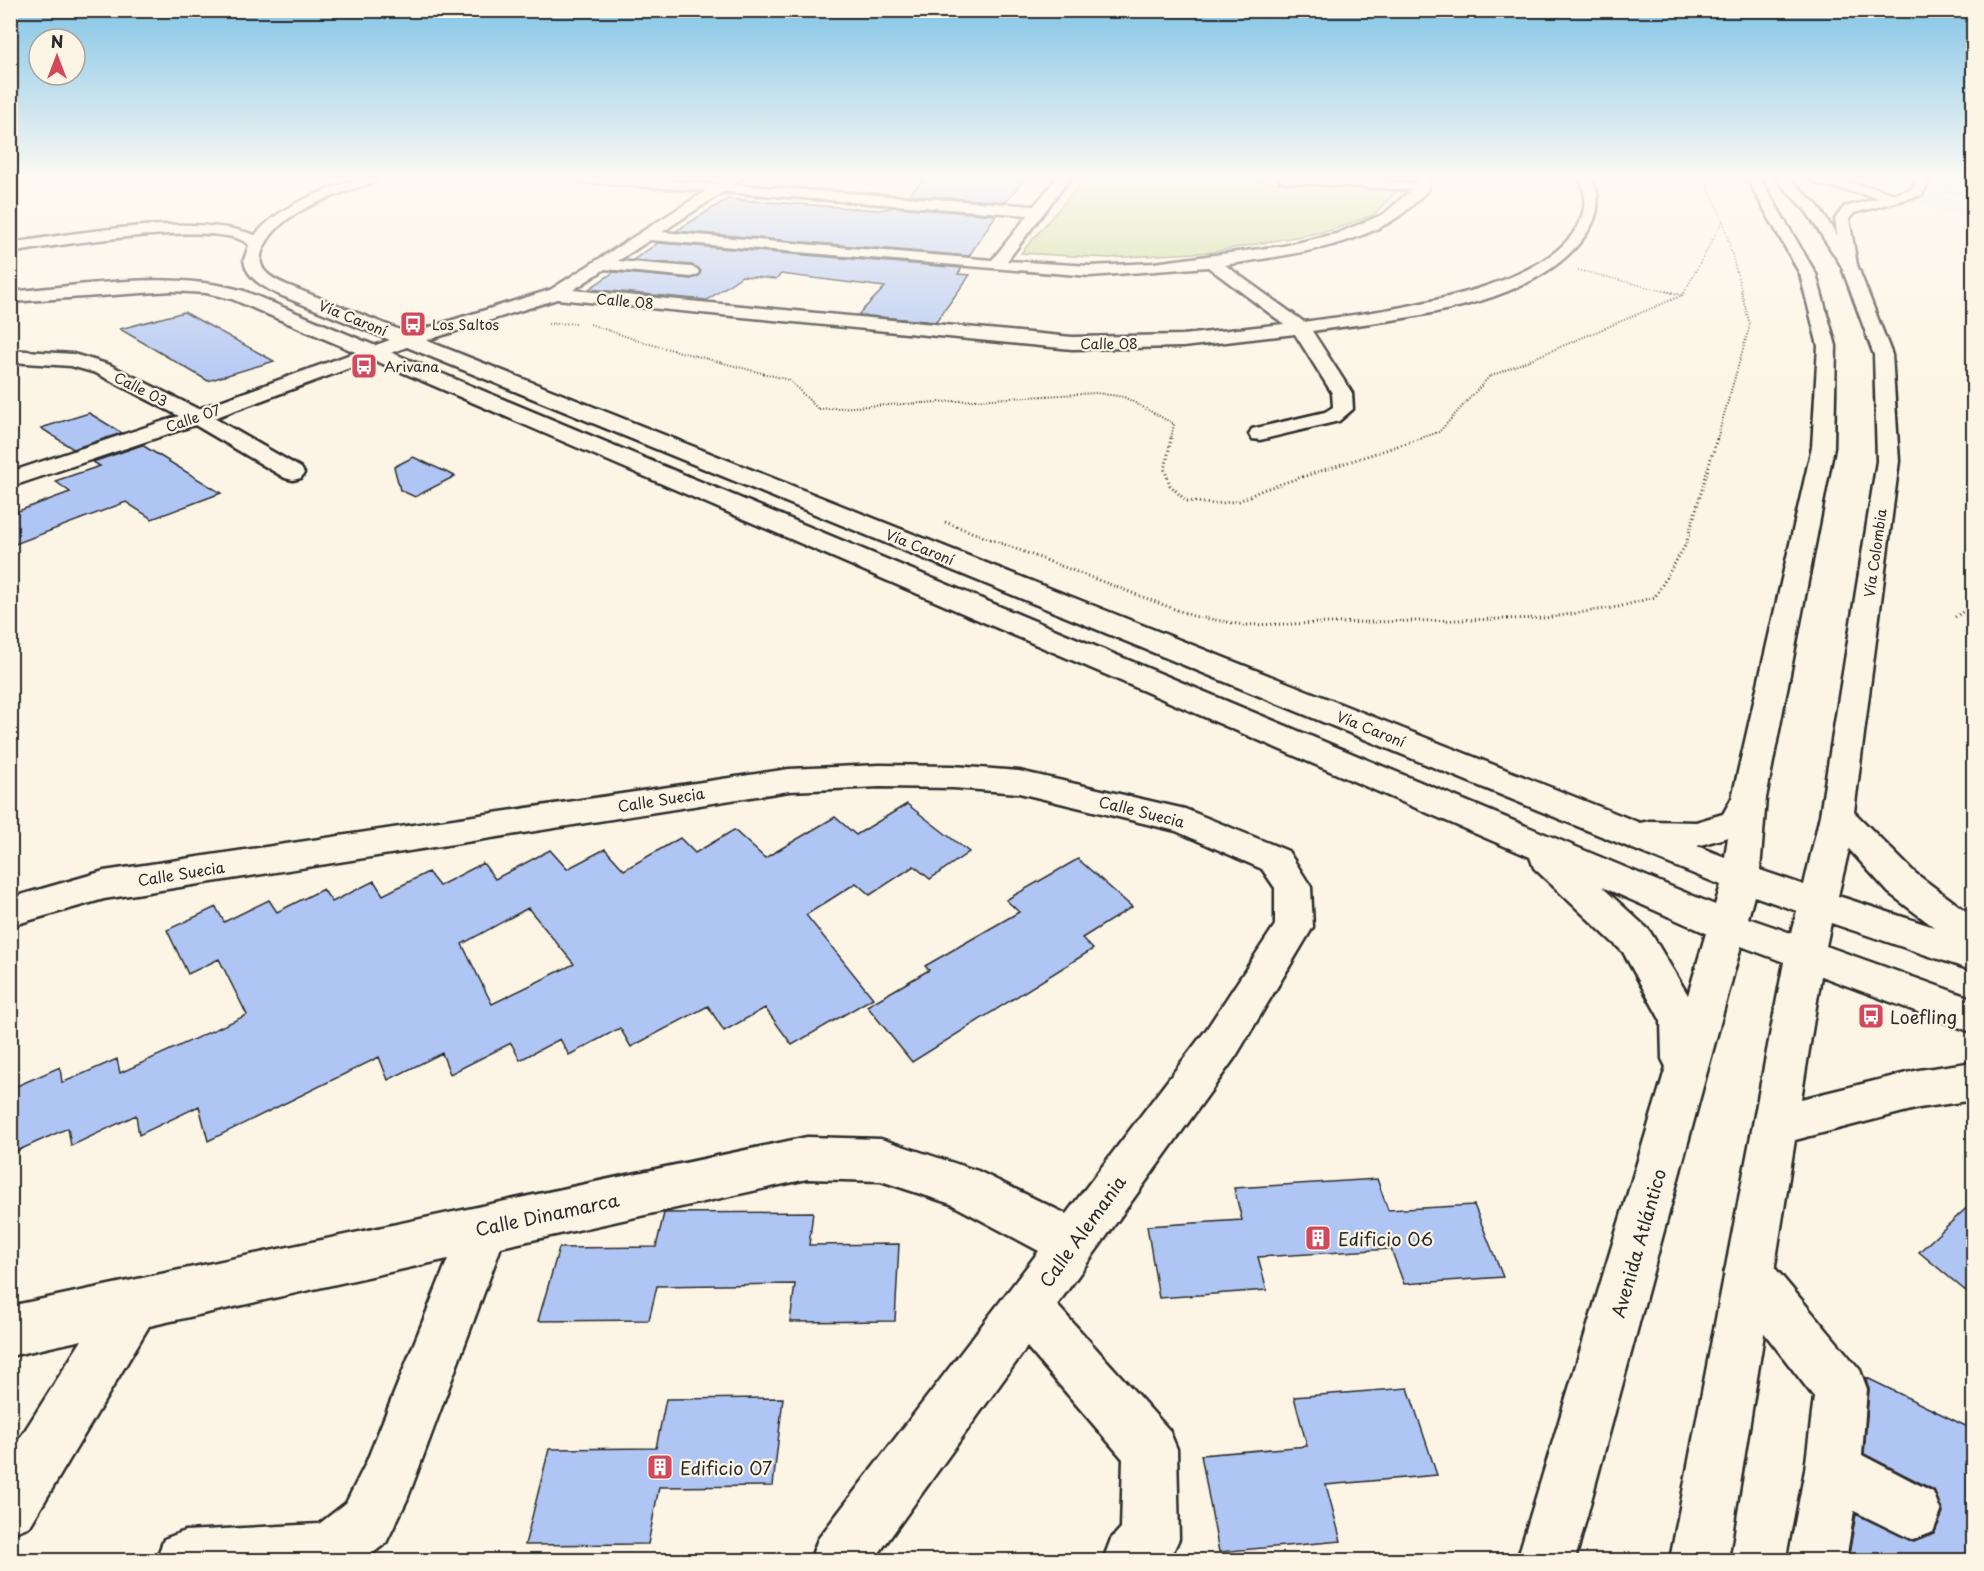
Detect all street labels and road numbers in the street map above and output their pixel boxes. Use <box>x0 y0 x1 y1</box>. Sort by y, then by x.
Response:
street label: Calle 08 <box>595 288 655 314</box>
street label: Vía Caroní <box>316 295 390 341</box>
street label: Calle 08 <box>1080 333 1138 354</box>
street label: Calle 03 <box>110 366 172 412</box>
street label: Calle 07 <box>163 399 223 437</box>
street label: Vía Colombia <box>1858 507 1892 599</box>
street label: Vía Caroní <box>883 524 957 570</box>
street label: Vía Caroní <box>1334 706 1408 752</box>
street label: Calle Suecia <box>616 781 707 817</box>
street label: Calle Suecia <box>1097 789 1188 833</box>
street label: Calle Suecia <box>136 855 227 891</box>
street label: Avenida Atlántico <box>1604 1165 1672 1321</box>
street label: Calle Alemania <box>1032 1170 1132 1292</box>
street label: Calle Dinamarca <box>473 1186 622 1242</box>

